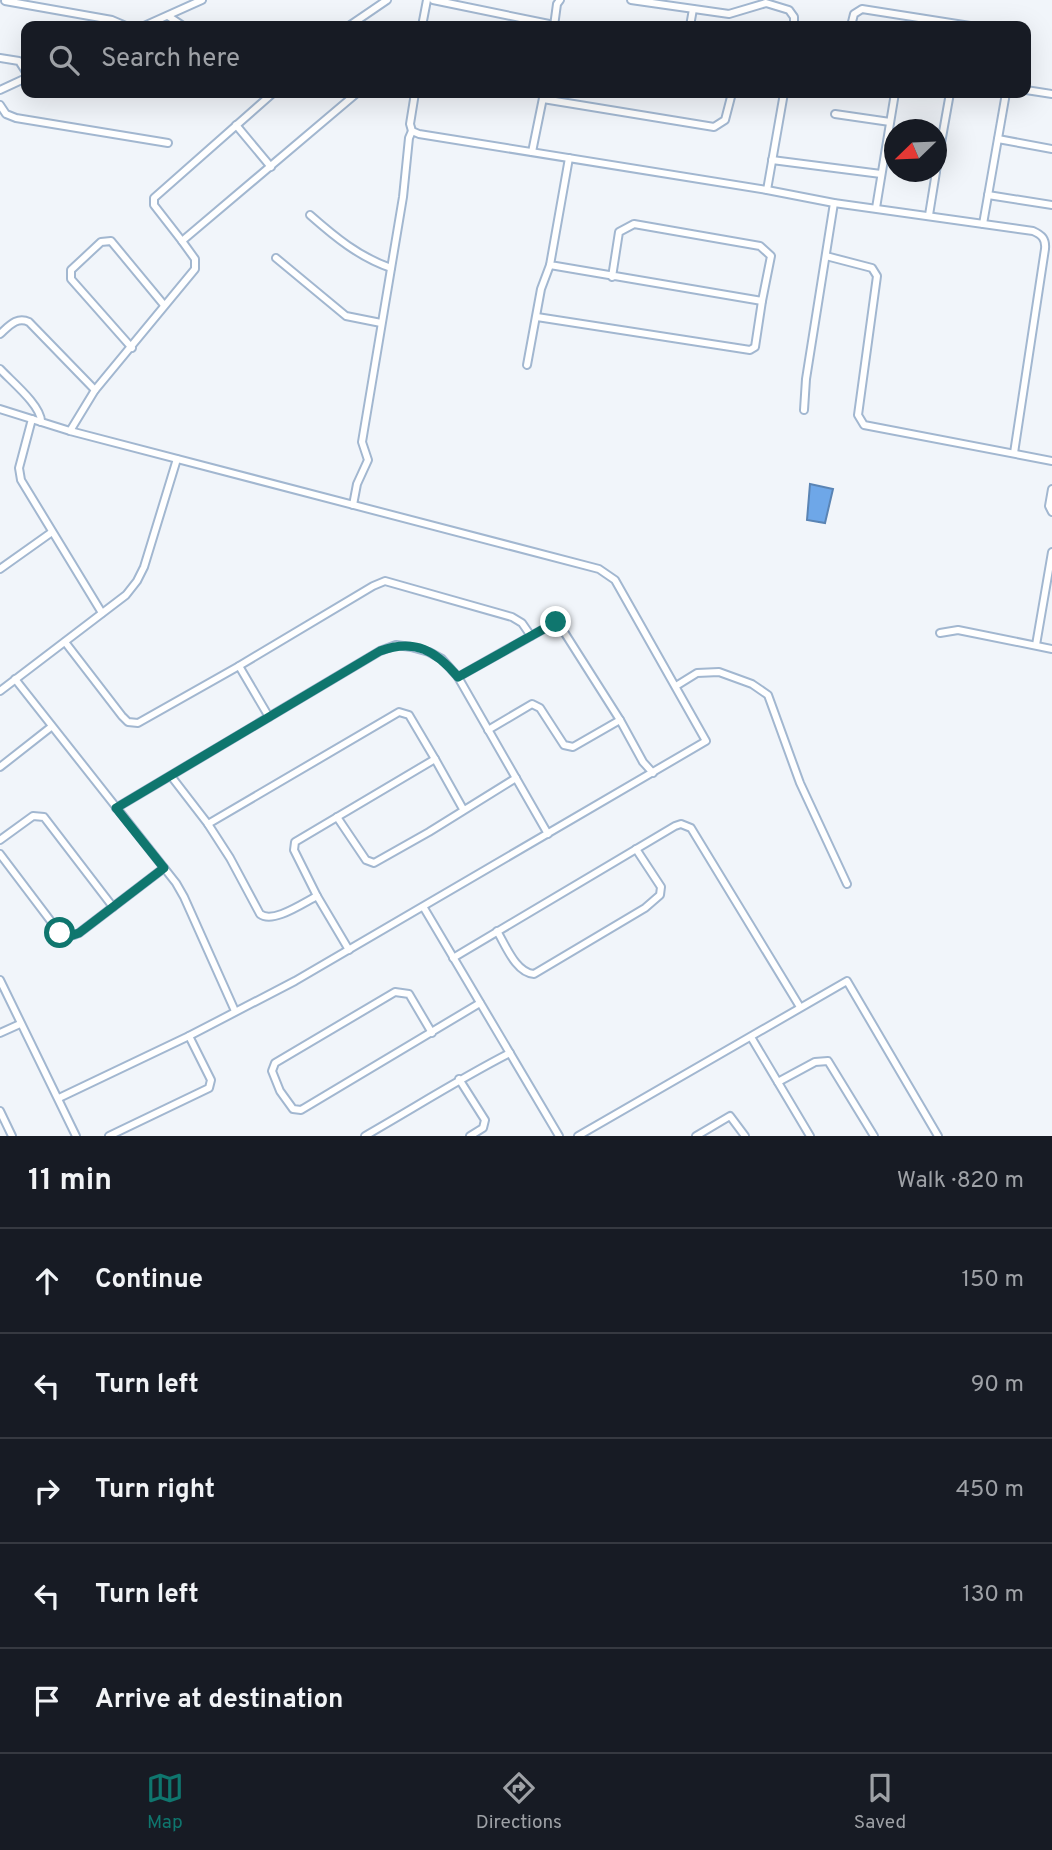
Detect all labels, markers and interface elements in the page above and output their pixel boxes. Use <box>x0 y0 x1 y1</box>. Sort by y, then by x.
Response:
search box <box>21 21 1031 98</box>
icon: search <box>45 41 83 79</box>
text: Search here <box>101 43 240 76</box>
north arrow <box>884 119 947 182</box>
route end <box>540 606 571 637</box>
route start <box>44 917 75 948</box>
text: 11 min <box>28 1163 112 1200</box>
text: Walk · 820 m <box>897 1167 1024 1196</box>
icon: ahead <box>28 1262 66 1300</box>
text: Continue <box>95 1264 203 1297</box>
text: 150 m <box>962 1266 1024 1295</box>
icon: left <box>28 1367 66 1405</box>
text: Turn left <box>95 1369 199 1402</box>
text: 90 m <box>971 1371 1024 1400</box>
icon: right <box>28 1472 66 1510</box>
text: Turn right <box>95 1474 215 1507</box>
text: 450 m <box>956 1476 1024 1505</box>
icon: left <box>28 1577 66 1615</box>
text: Turn left <box>95 1579 199 1612</box>
text: 130 m <box>962 1581 1024 1610</box>
icon: arrive <box>28 1682 66 1720</box>
text: Arrive at destination <box>95 1684 343 1717</box>
tab: Map <box>146 1769 184 1835</box>
tab: Directions <box>476 1769 562 1835</box>
tab: Saved <box>854 1769 906 1835</box>

